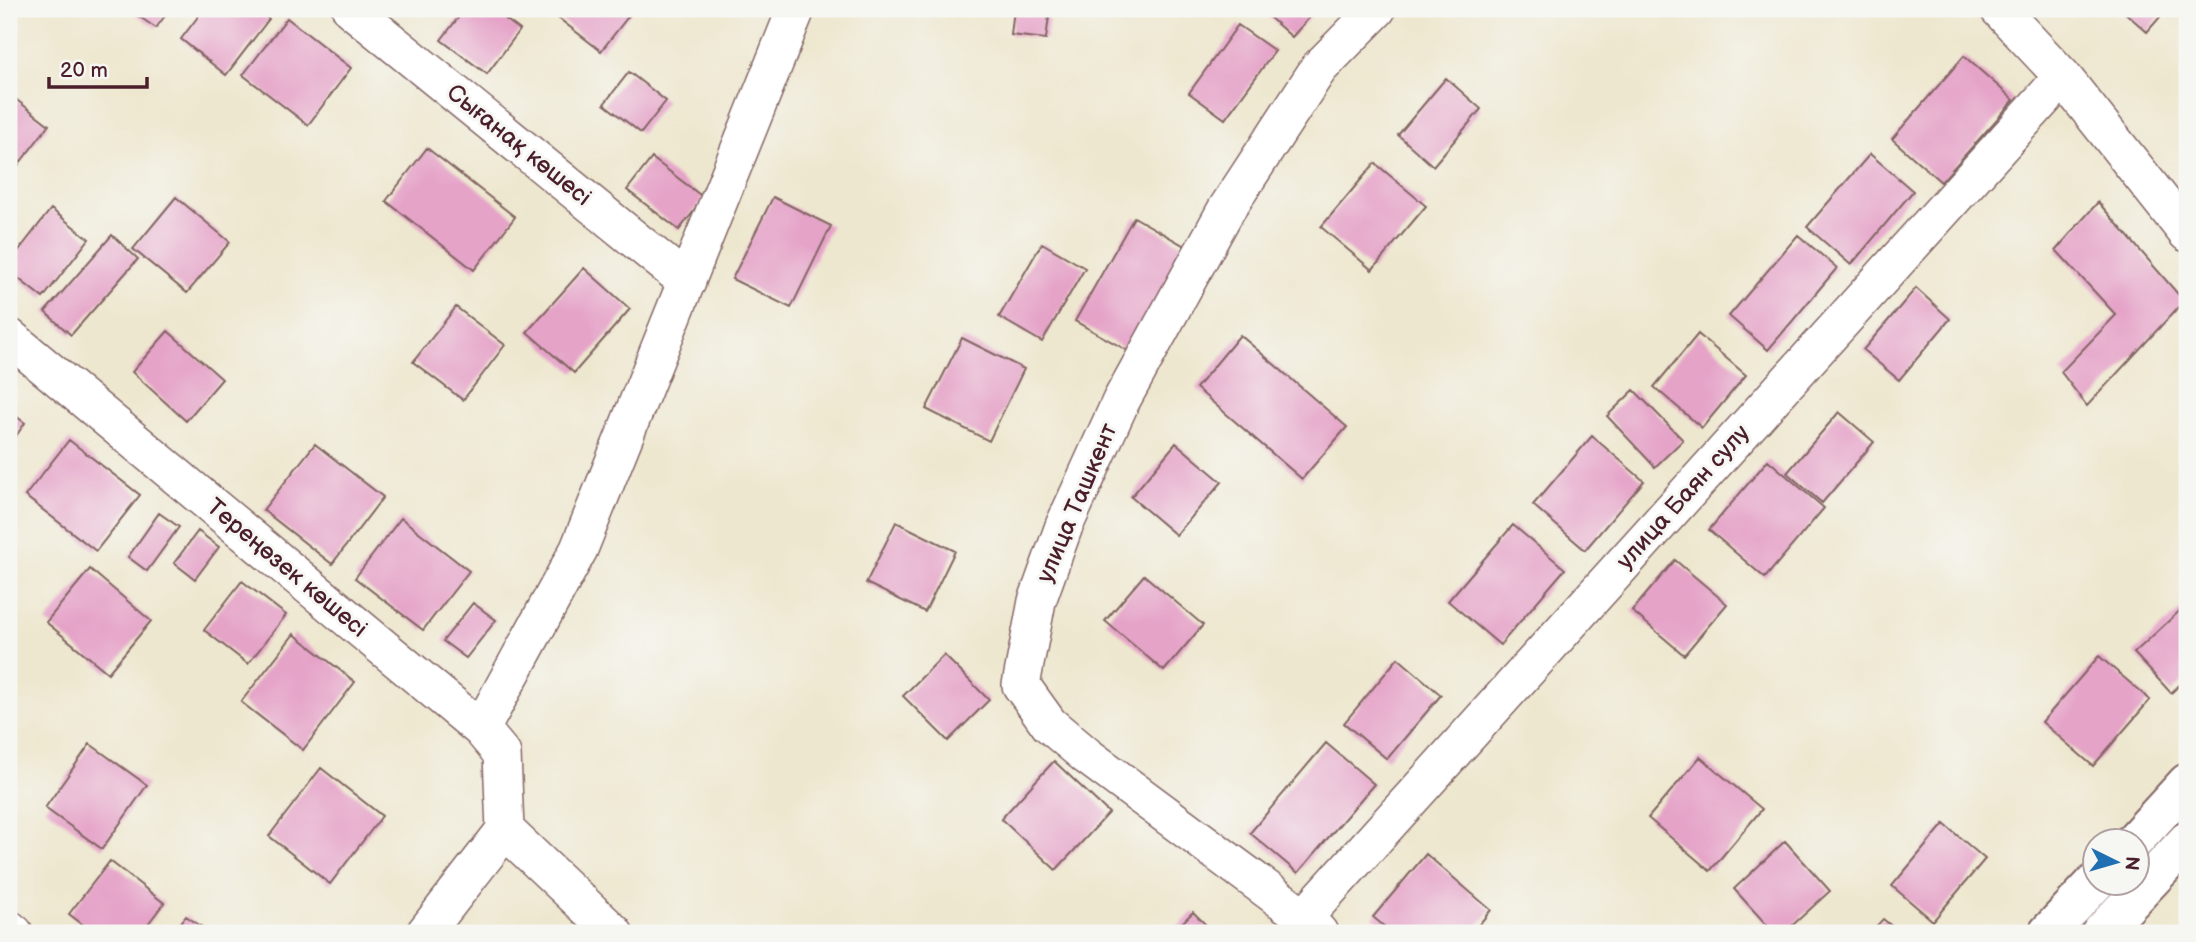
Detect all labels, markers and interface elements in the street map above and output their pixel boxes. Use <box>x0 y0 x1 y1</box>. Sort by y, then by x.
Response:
scale bar <box>49 46 147 90</box>
text: 20 m <box>60 58 108 83</box>
street label: Сығанақ көшесі <box>441 78 597 212</box>
street label: улица Ташкент <box>1030 419 1124 587</box>
street label: улица Баян сулу <box>1610 419 1756 575</box>
street label: Тереңөзек көшесі <box>201 492 373 644</box>
north arrow <box>2080 827 2150 897</box>
text: N <box>2119 855 2144 871</box>

